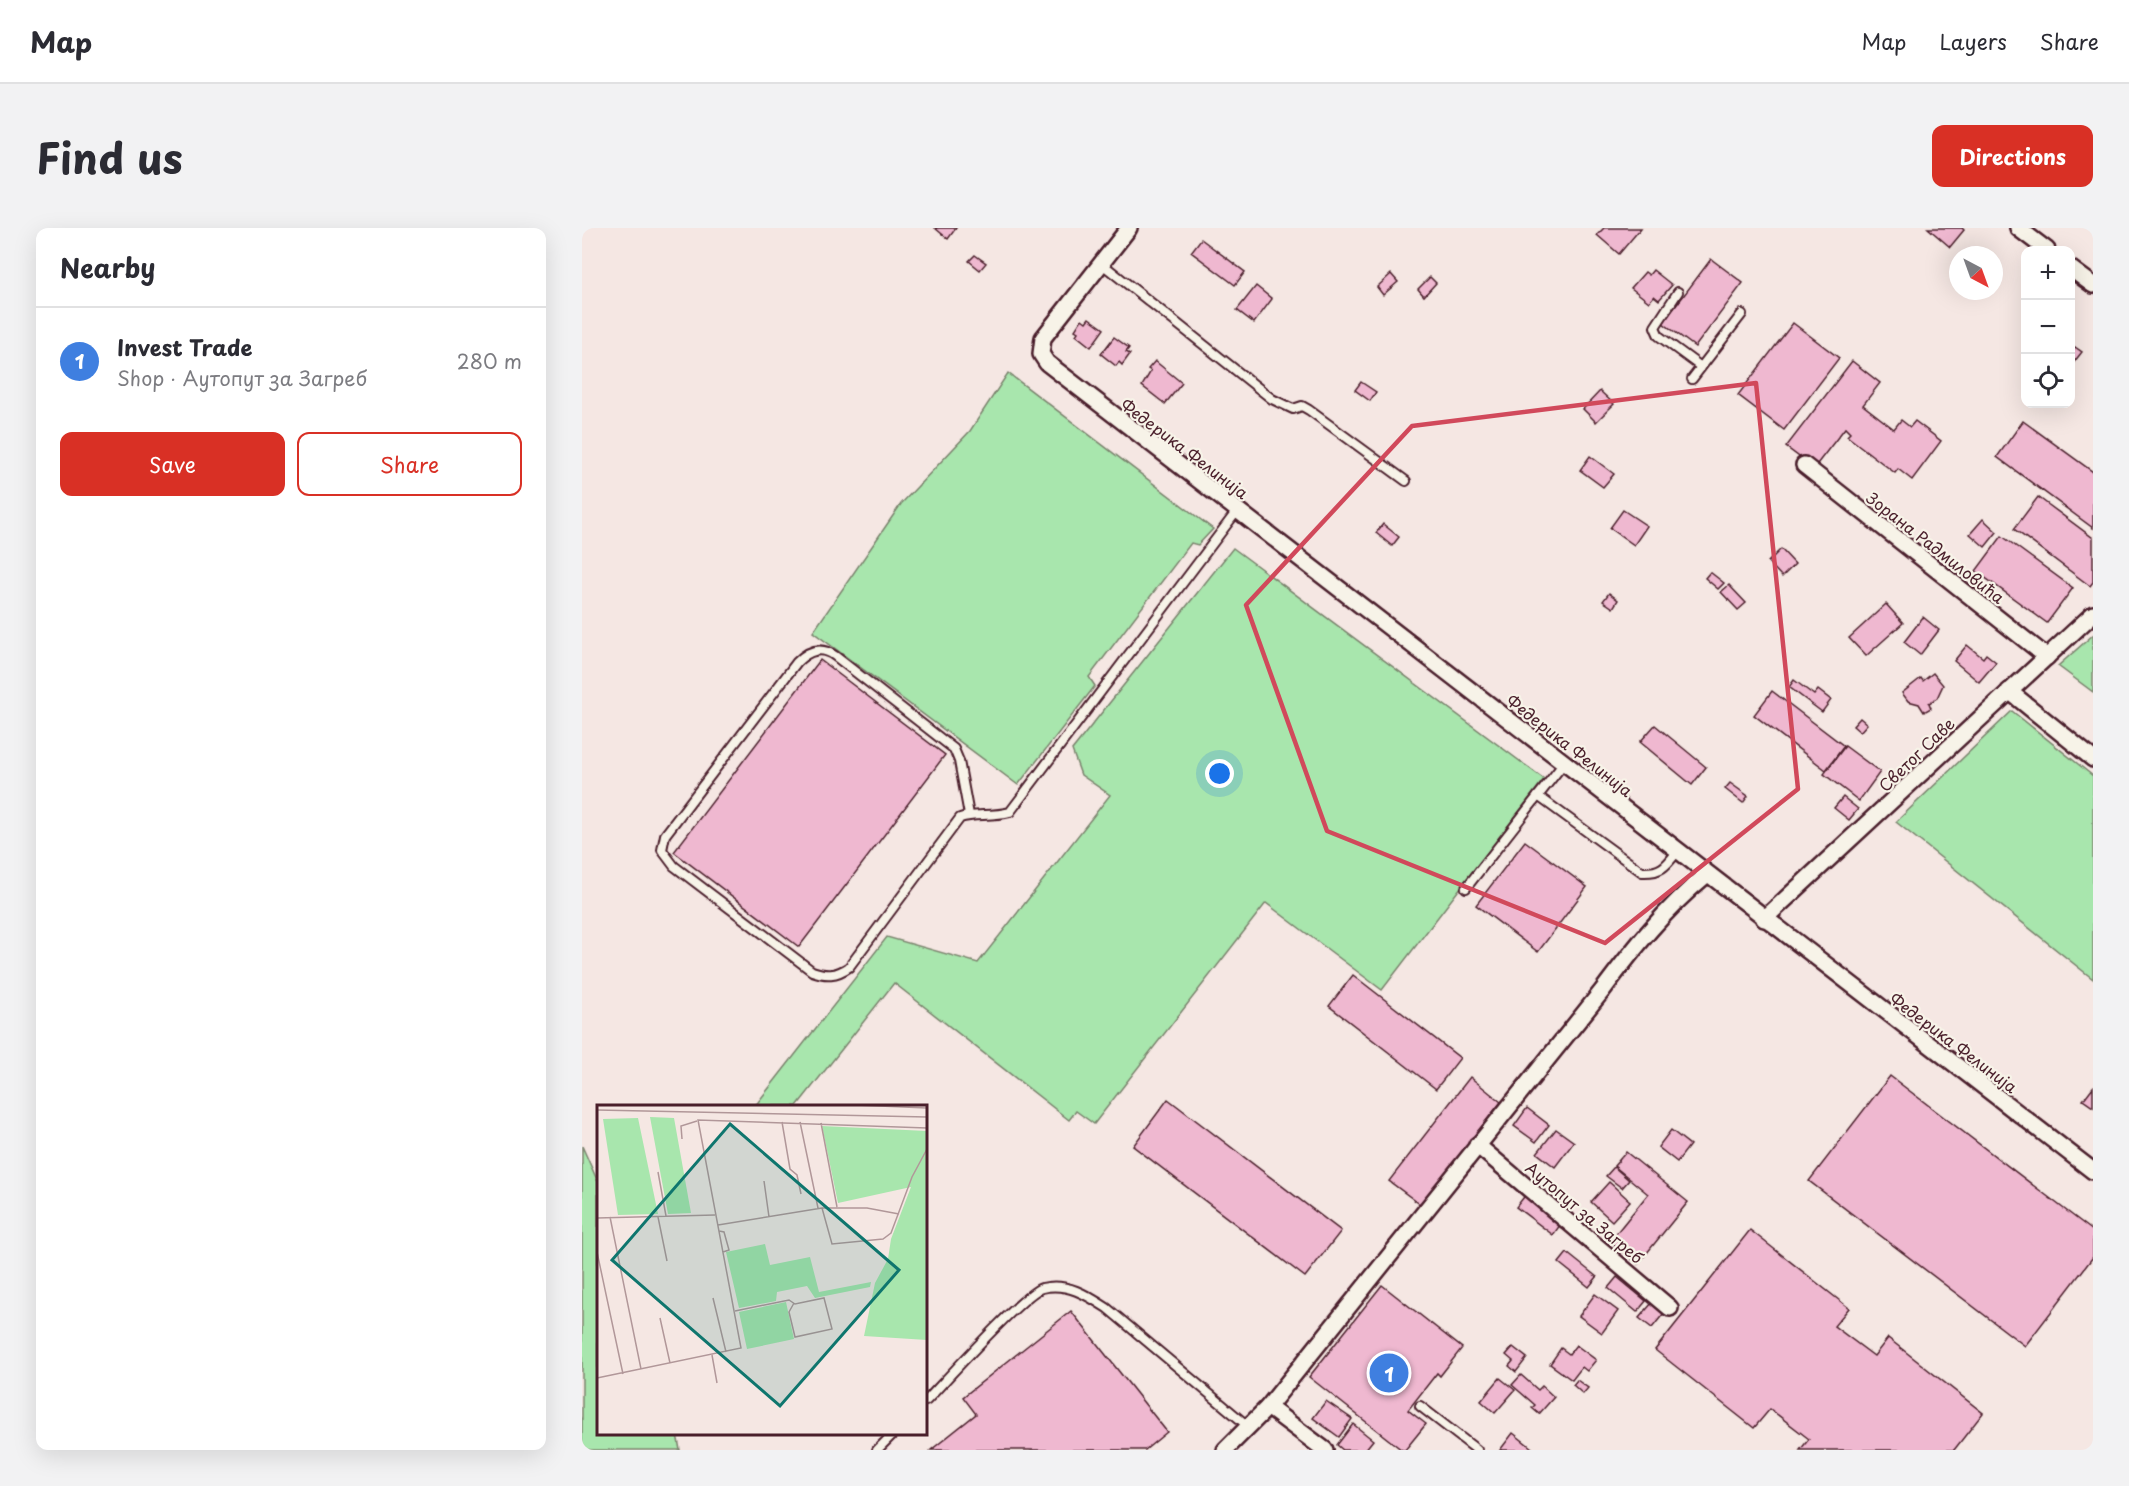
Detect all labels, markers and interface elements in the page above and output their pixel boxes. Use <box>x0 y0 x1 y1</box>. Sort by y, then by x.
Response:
text: Map <box>30 20 92 63</box>
text: Map <box>1862 25 1906 57</box>
text: Layers <box>1939 25 2007 57</box>
text: Share <box>2040 25 2099 57</box>
text: Find us <box>36 125 183 188</box>
button: Directions <box>1932 125 2093 187</box>
north arrow <box>1949 246 2003 300</box>
map controls <box>2021 246 2075 408</box>
button: + <box>2021 246 2075 300</box>
text: Nearby <box>60 248 155 287</box>
button: − <box>2021 300 2075 354</box>
text: Invest Trade <box>117 330 252 363</box>
text: 1 <box>75 346 84 376</box>
text: 280 m <box>457 346 522 376</box>
button: locate <box>2021 354 2075 408</box>
text: Shop · Аутопут за Загреб <box>117 363 367 393</box>
street label: Федерика Фелинија <box>1116 392 1254 504</box>
button: Save <box>60 432 285 496</box>
button: Share <box>297 432 522 496</box>
street label: Зорана Радмиловића <box>1861 485 2010 609</box>
street label: Федерика Фелинија <box>1502 688 1638 802</box>
street label: Светог Саве <box>1872 711 1960 797</box>
your location <box>1205 759 1234 788</box>
street label: Федерика Фелинија <box>1885 986 2023 1098</box>
inset map <box>597 1105 927 1435</box>
street label: Аутопут за Загреб <box>1521 1155 1650 1269</box>
pin: 1 <box>1370 1350 1408 1396</box>

